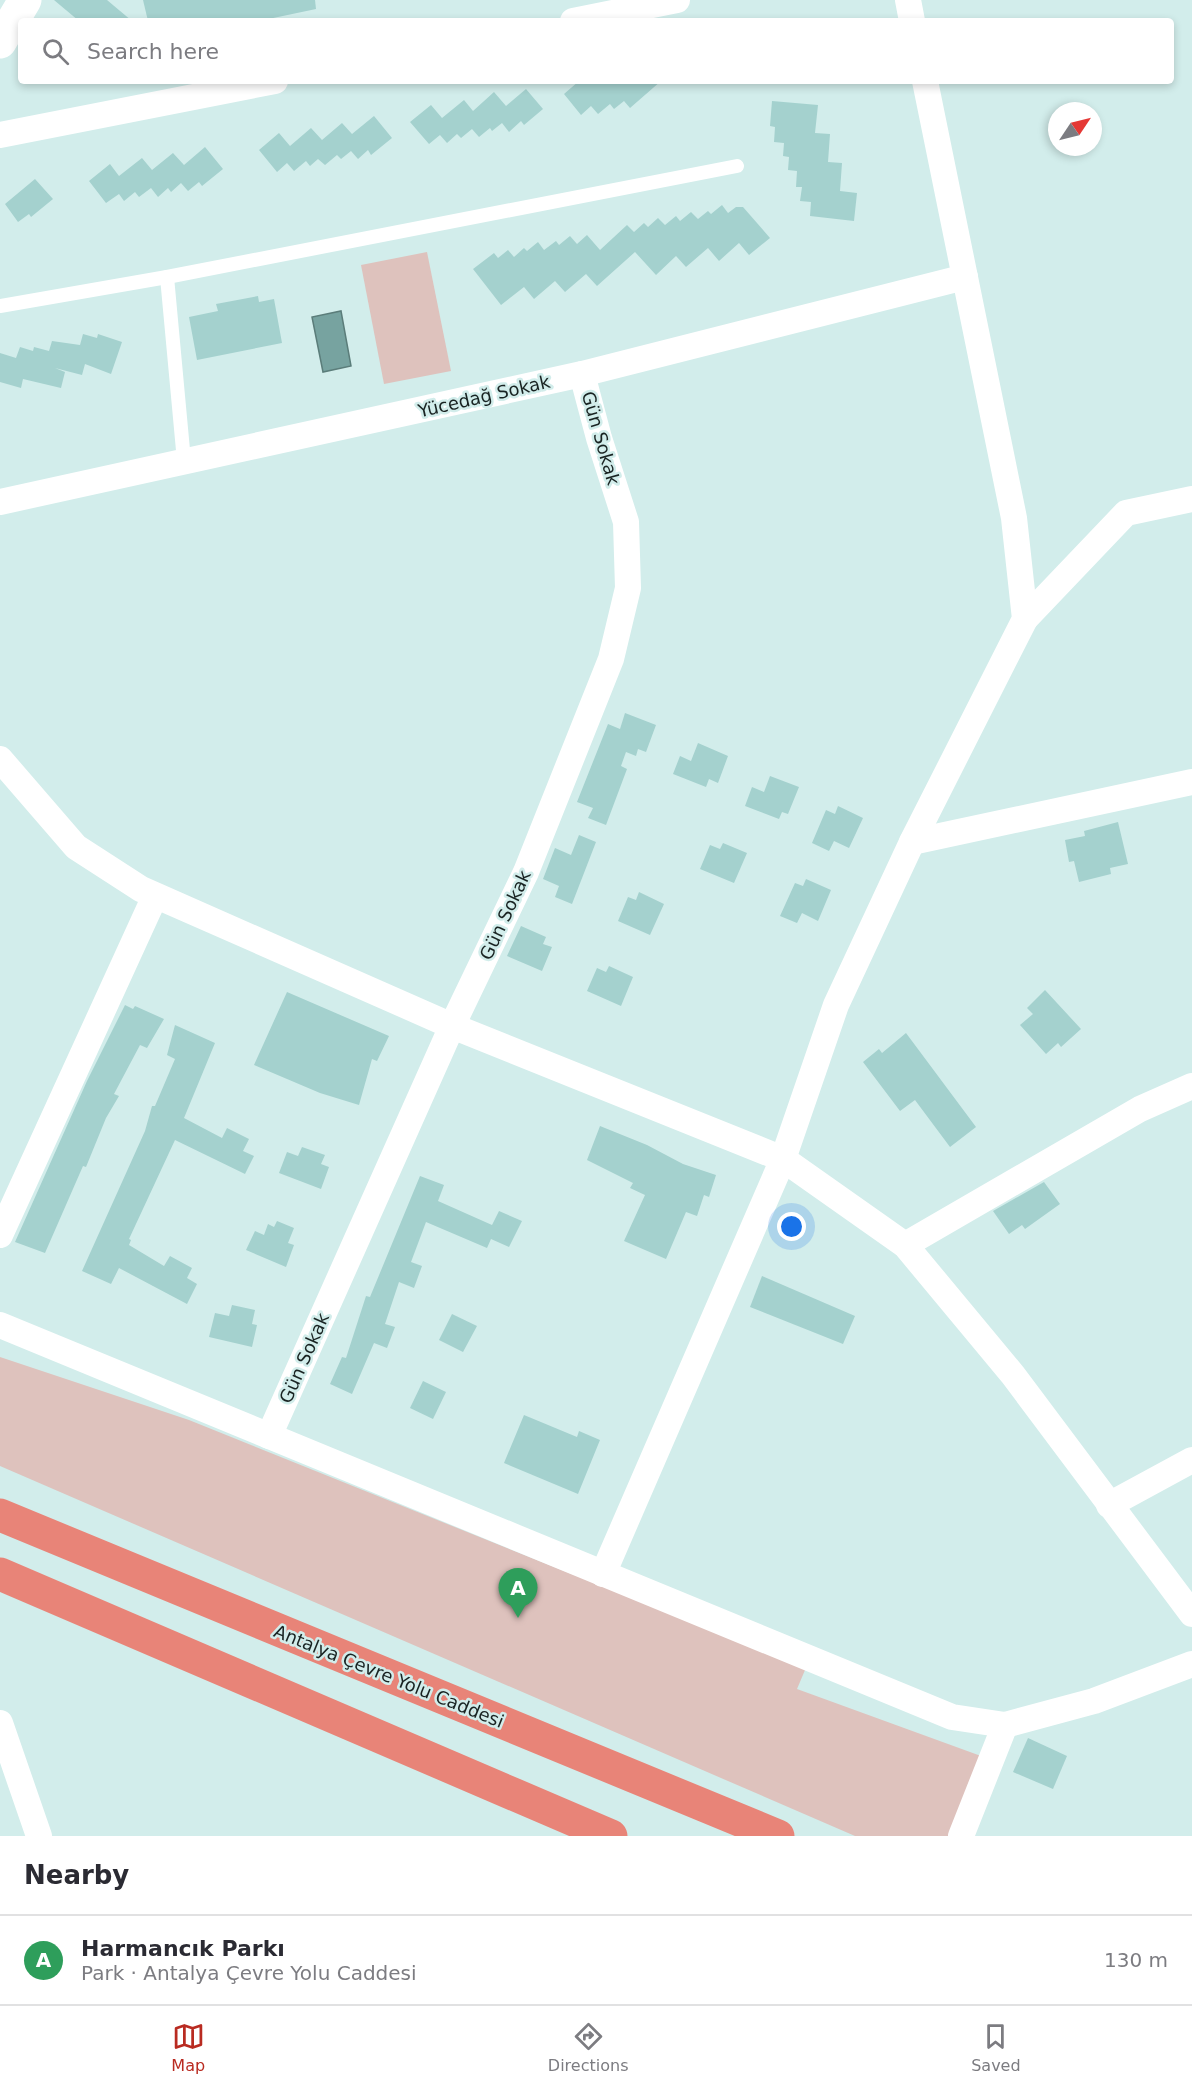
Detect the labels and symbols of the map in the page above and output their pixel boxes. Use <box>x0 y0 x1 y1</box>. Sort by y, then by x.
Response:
north arrow <box>1048 102 1102 156</box>
street label: Yücedağ Sokak <box>415 370 553 422</box>
street label: Gün Sokak <box>578 389 625 488</box>
street label: Gün Sokak <box>475 866 535 963</box>
your location <box>777 1212 806 1241</box>
street label: Gün Sokak <box>275 1309 333 1406</box>
pin: A <box>498 1568 538 1618</box>
street label: Antalya Çevre Yolu Caddesi <box>271 1620 507 1732</box>

